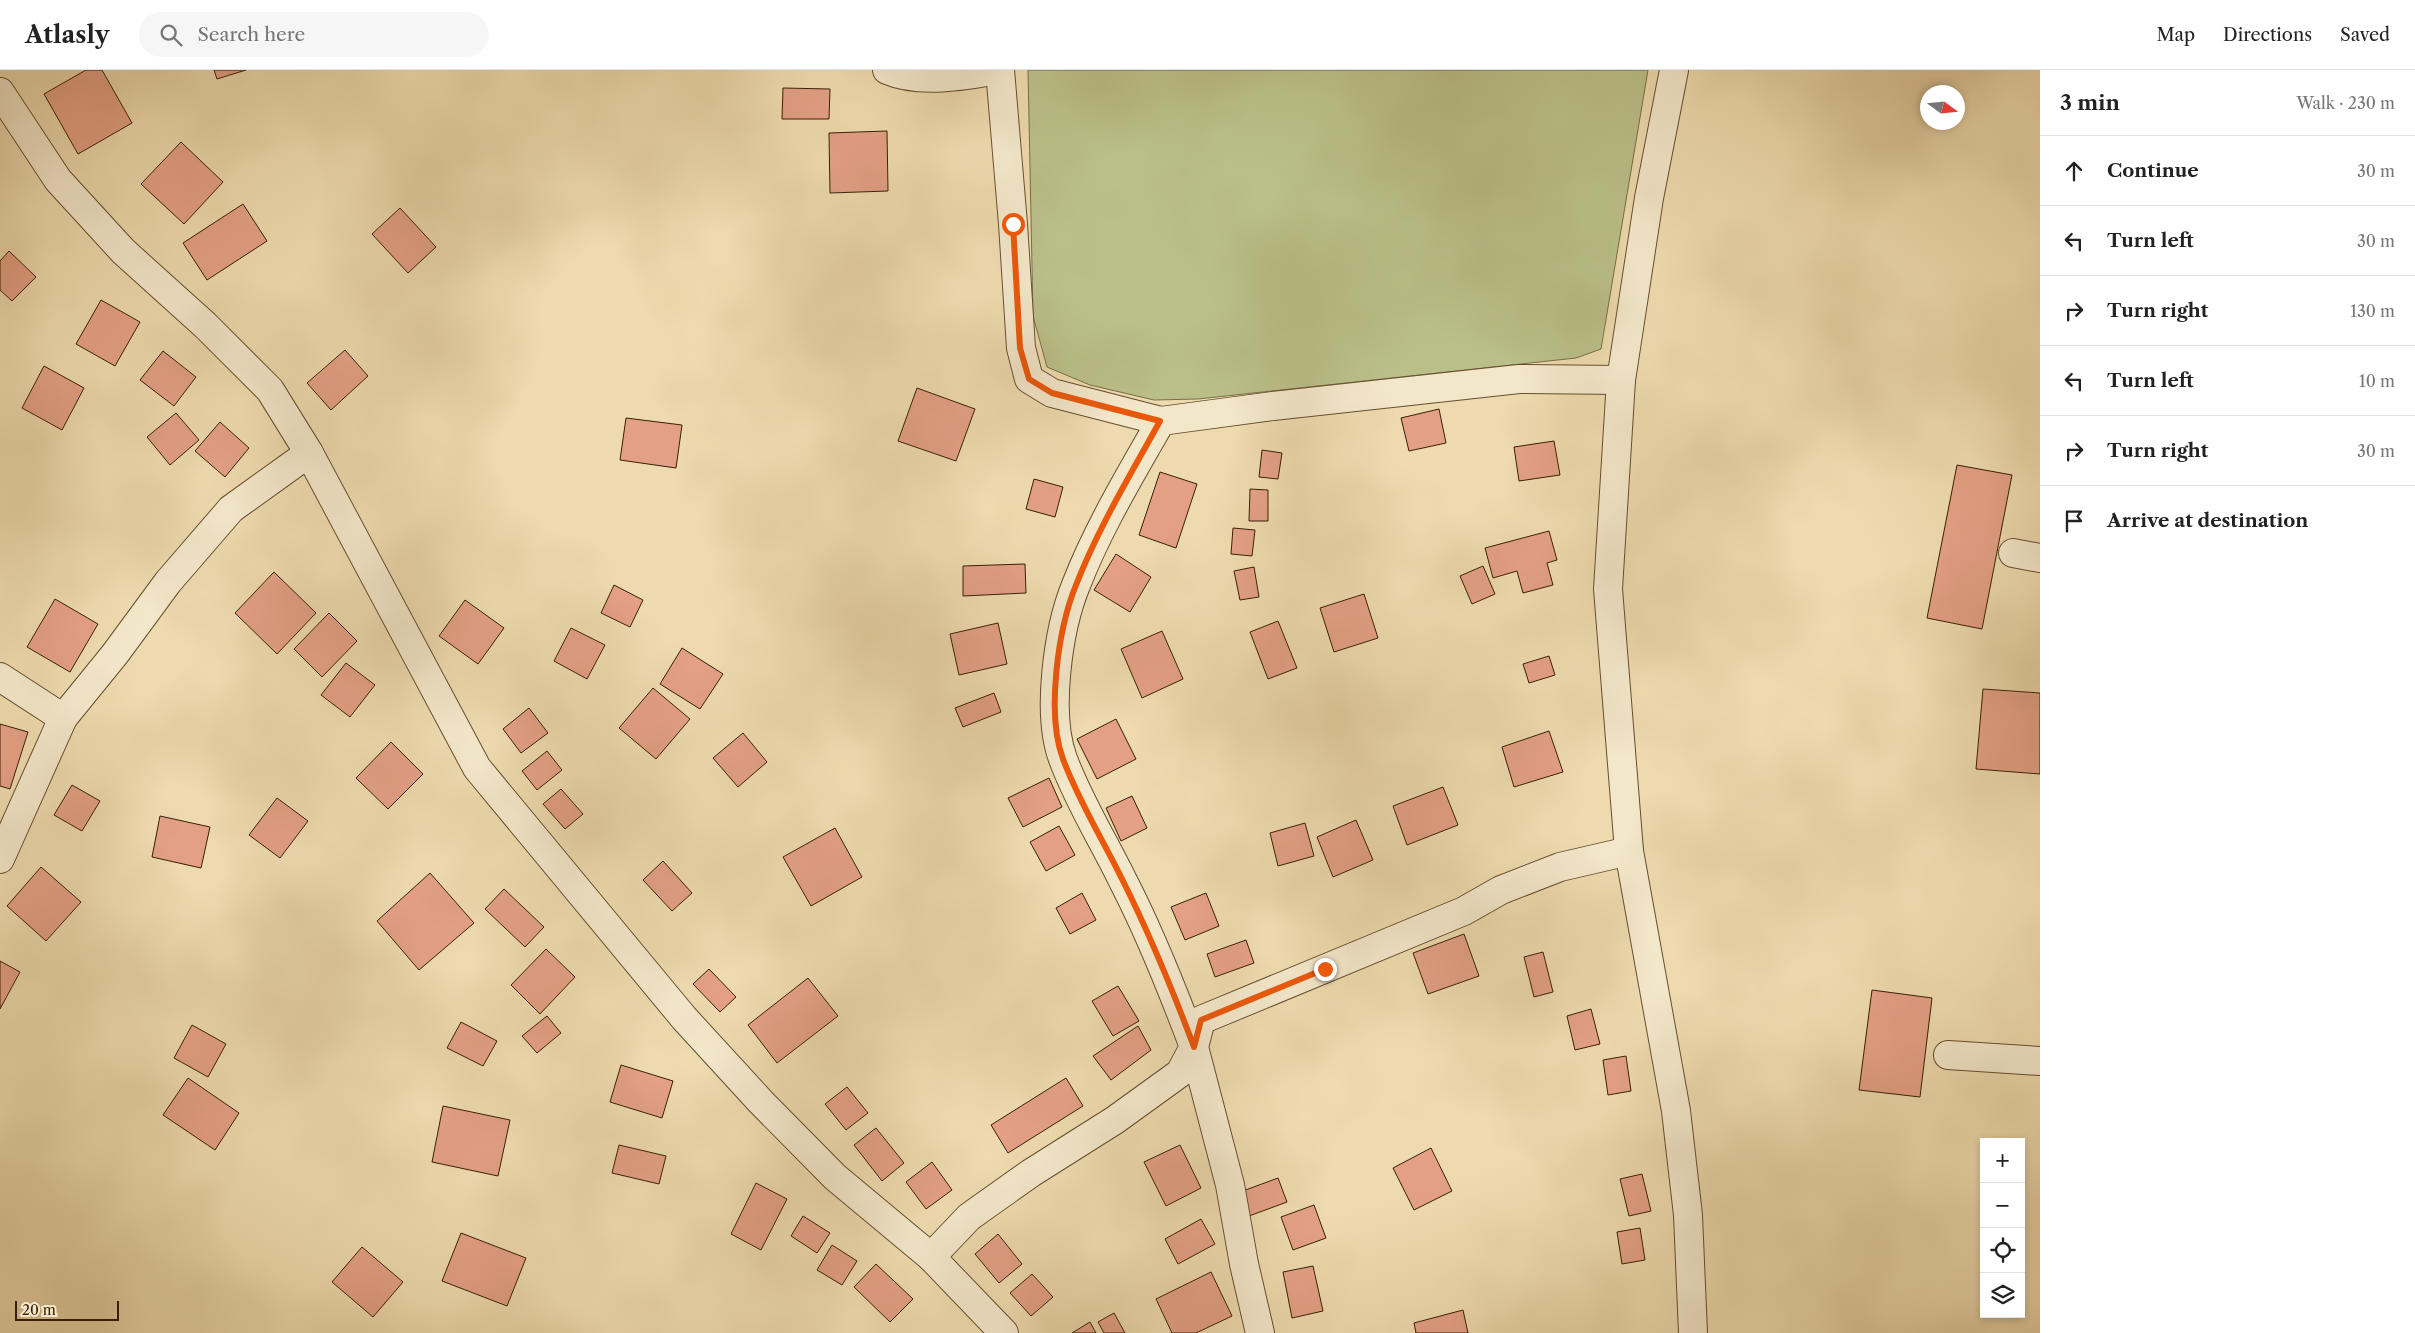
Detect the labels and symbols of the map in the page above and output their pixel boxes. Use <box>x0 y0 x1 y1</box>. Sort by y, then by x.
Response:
north arrow <box>1920 85 1965 130</box>
route start <box>1002 213 1025 236</box>
route end <box>1314 958 1337 981</box>
scale bar <box>15 1298 119 1321</box>

